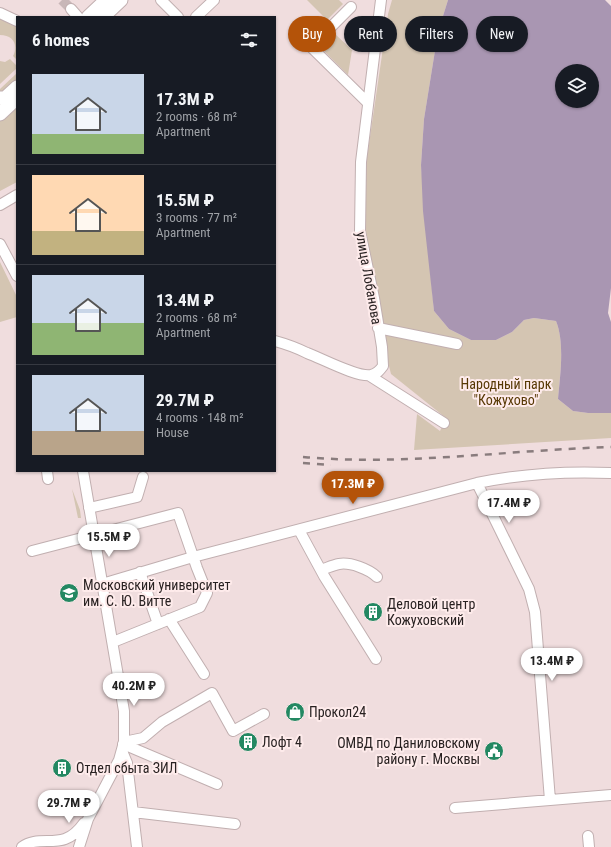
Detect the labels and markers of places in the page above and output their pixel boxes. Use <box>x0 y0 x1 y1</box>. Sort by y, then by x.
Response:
pin: 17.3M ₽ <box>316 471 390 505</box>
pin: 17.4M ₽ <box>472 490 546 524</box>
pin: 15.5M ₽ <box>72 524 146 558</box>
place label: Московский университет им. С. Ю. Витте <box>83 577 230 609</box>
school or university icon: Московский университет им. С. Ю. Витте <box>58 582 80 604</box>
place label: Деловой центр Кожуховский <box>387 596 475 628</box>
building icon: Деловой центр Кожуховский <box>362 601 384 623</box>
pin: 13.4M ₽ <box>515 648 589 682</box>
pin: 40.2M ₽ <box>97 673 171 707</box>
shop icon: Прокол24 <box>284 701 306 723</box>
place label: Прокол24 <box>309 704 366 720</box>
building icon: Лофт 4 <box>237 731 259 753</box>
place label: Лофт 4 <box>262 734 302 750</box>
place label: ОМВД по Даниловскому району г. Москвы <box>337 735 480 767</box>
public building icon: ОМВД по Даниловскому району г. Москвы <box>483 740 505 762</box>
building icon: Отдел сбыта ЗИЛ <box>51 757 73 779</box>
place label: Отдел сбыта ЗИЛ <box>76 760 177 776</box>
pin: 29.7M ₽ <box>32 790 106 824</box>

